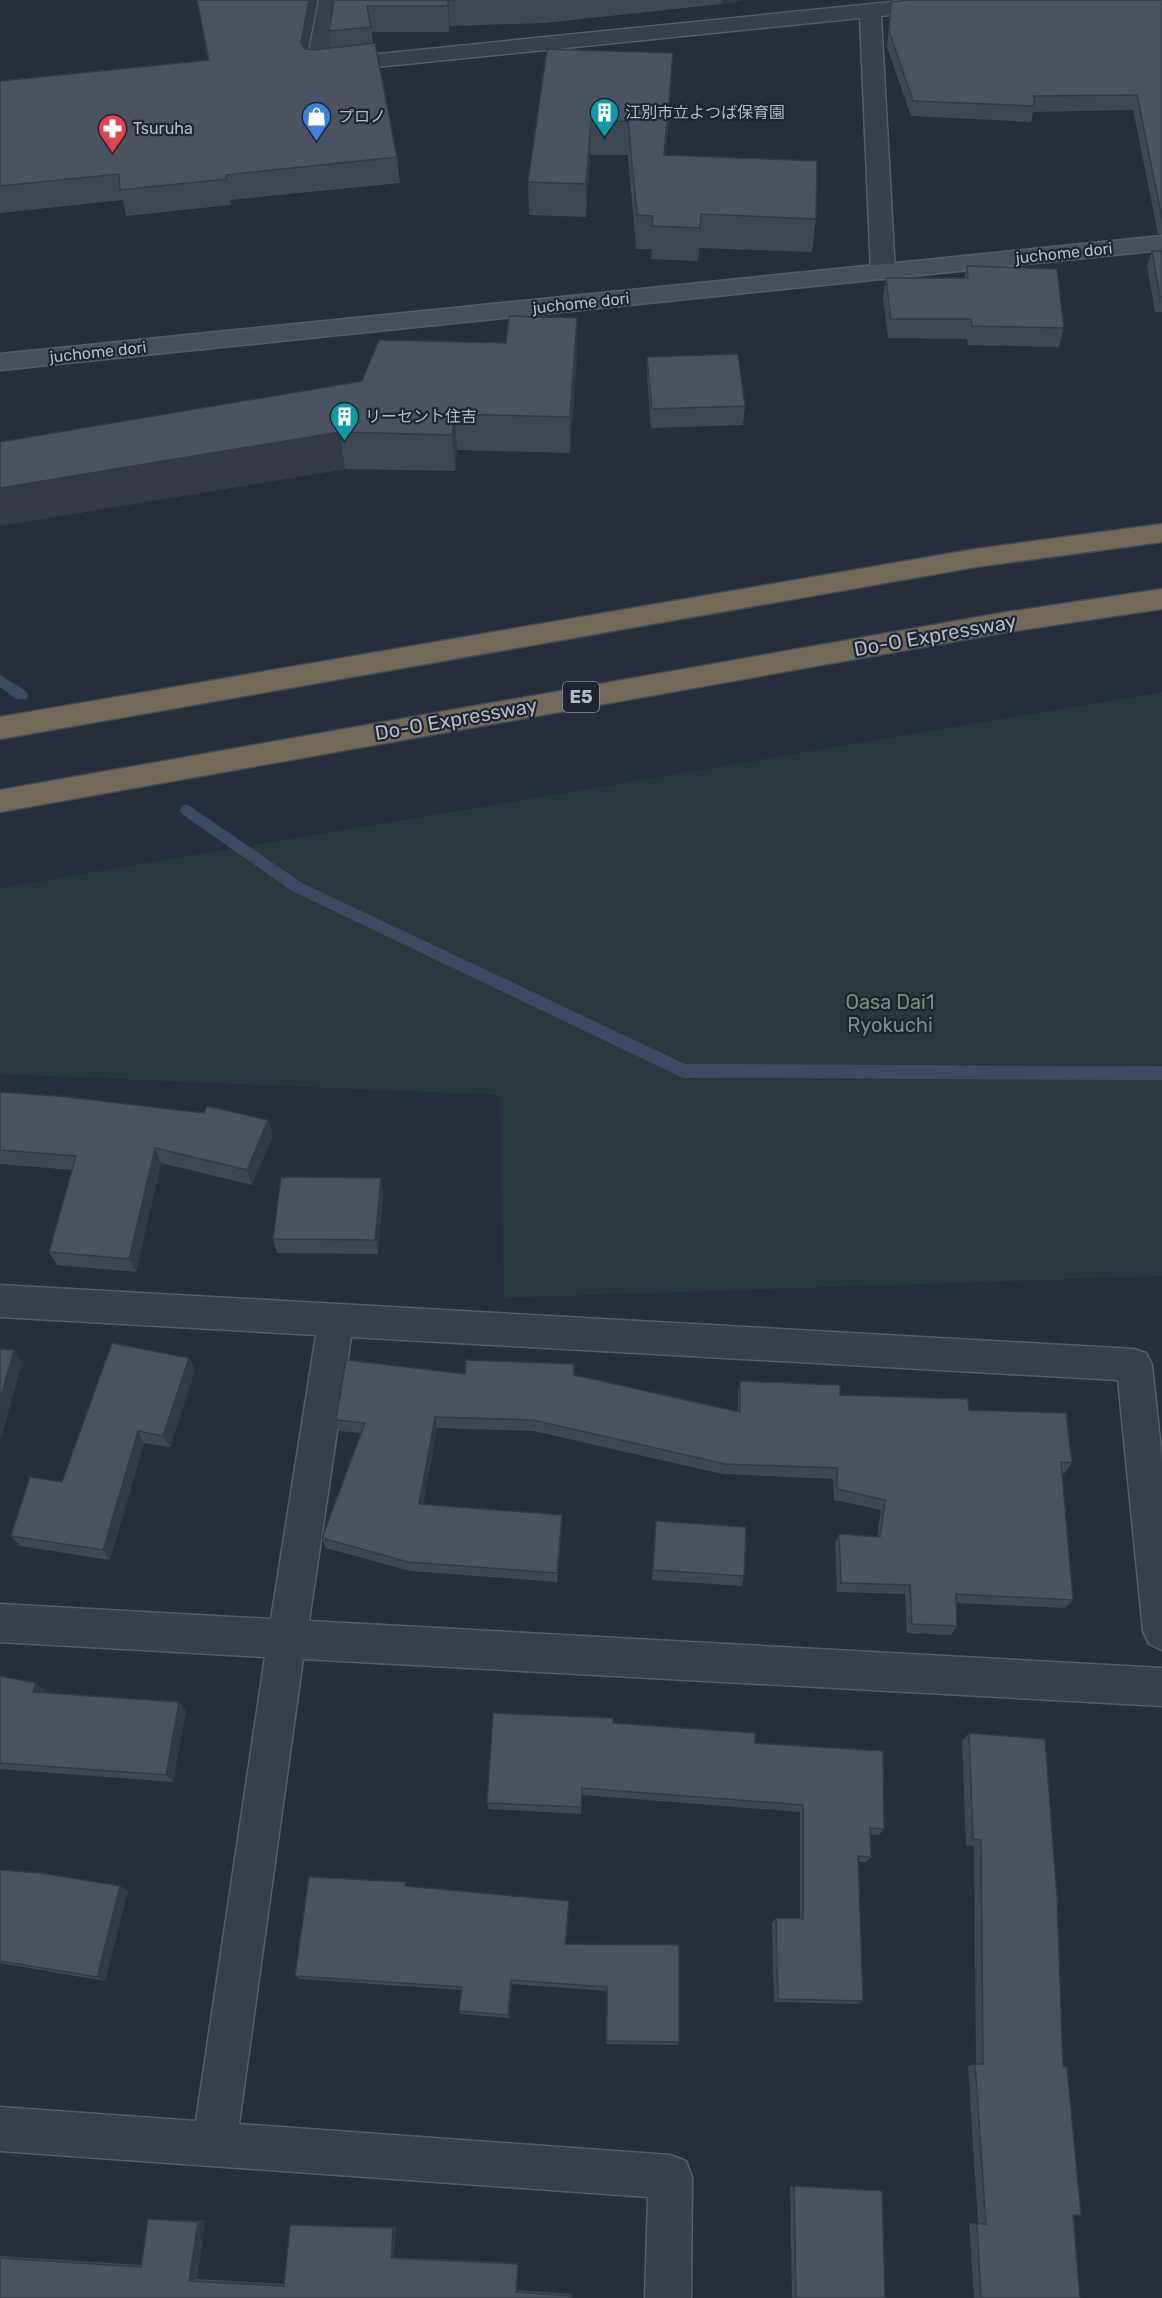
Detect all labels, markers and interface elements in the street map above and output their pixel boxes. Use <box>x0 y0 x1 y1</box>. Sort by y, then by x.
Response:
building icon: 江別市立よつば保育園 <box>588 96 620 138</box>
shop icon: プロノ <box>301 100 333 142</box>
place label: 江別市立よつば保育園 <box>625 103 785 122</box>
place label: プロノ <box>338 107 386 126</box>
pharmacy icon: Tsuruha <box>96 112 128 154</box>
place label: Tsuruha <box>133 119 193 138</box>
street label: juchome dori <box>1014 238 1113 268</box>
street label: juchome dori <box>531 288 630 318</box>
street label: juchome dori <box>48 337 147 367</box>
building icon: リーセント住吉 <box>328 400 360 442</box>
place label: リーセント住吉 <box>365 407 477 426</box>
street label: Do-O Expressway <box>852 609 1018 661</box>
road number: E5 <box>563 682 599 712</box>
street label: Do-O Expressway <box>373 693 539 745</box>
park label: Oasa Dai1 Ryokuchi <box>846 990 934 1037</box>

